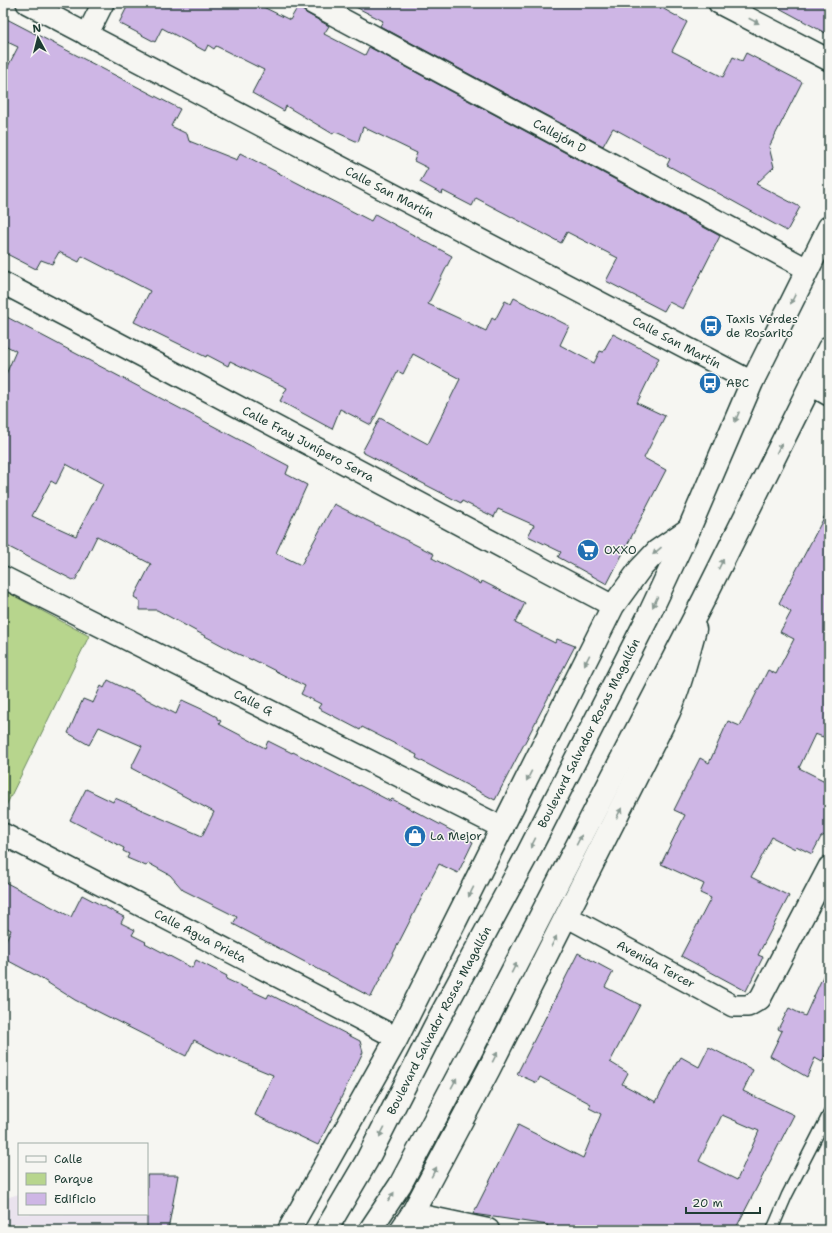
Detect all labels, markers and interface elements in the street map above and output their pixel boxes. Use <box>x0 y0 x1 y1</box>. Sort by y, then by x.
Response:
north arrow <box>18 18 58 58</box>
one-way arrow <box>748 18 759 24</box>
text: N <box>32 21 42 37</box>
street label: Callejón D <box>530 115 589 157</box>
street label: Calle San Martín <box>342 163 436 222</box>
one-way arrow <box>789 293 796 305</box>
place label: Taxis Verdes de Rosarito <box>726 311 798 341</box>
street label: Calle San Martín <box>630 313 724 372</box>
bus stop icon: Taxis Verdes de Rosarito <box>698 313 724 339</box>
bus stop icon: ABC <box>697 370 723 396</box>
place label: ABC <box>726 375 749 391</box>
street label: Calle Fray Junípero Serra <box>239 402 377 486</box>
one-way arrow <box>734 411 740 422</box>
one-way arrow <box>776 442 782 453</box>
supermarket icon: OXXO <box>575 537 601 563</box>
place label: OXXO <box>604 542 637 558</box>
one-way arrow <box>652 547 662 556</box>
one-way arrow <box>718 558 724 570</box>
one-way arrow <box>652 597 658 608</box>
street label: Boulevard Salvador Rosas Magallón <box>534 636 644 831</box>
one-way arrow <box>584 654 590 665</box>
street label: Calle G <box>231 686 275 719</box>
one-way arrow <box>526 770 532 782</box>
one-way arrow <box>616 807 622 818</box>
shop icon: La Mejor <box>402 823 428 849</box>
place label: La Mejor <box>430 828 482 844</box>
one-way arrow <box>576 834 582 845</box>
one-way arrow <box>530 837 536 849</box>
one-way arrow <box>467 886 474 898</box>
street label: Calle Agua Prieta <box>151 906 249 967</box>
street label: Boulevard Salvador Rosas Magallón <box>383 924 495 1118</box>
one-way arrow <box>550 935 557 947</box>
street label: Avenida Tercer <box>614 937 698 992</box>
one-way arrow <box>510 962 517 974</box>
one-way arrow <box>492 1051 498 1063</box>
one-way arrow <box>451 1077 457 1089</box>
one-way arrow <box>378 1126 385 1138</box>
legend <box>18 1143 148 1215</box>
text: Calle <box>54 1151 83 1167</box>
one-way arrow <box>431 1166 437 1178</box>
text: Parque <box>54 1171 93 1187</box>
scale bar <box>686 1189 760 1215</box>
text: Edificio <box>54 1191 96 1207</box>
one-way arrow <box>388 1191 395 1203</box>
text: 20 m <box>692 1195 723 1211</box>

